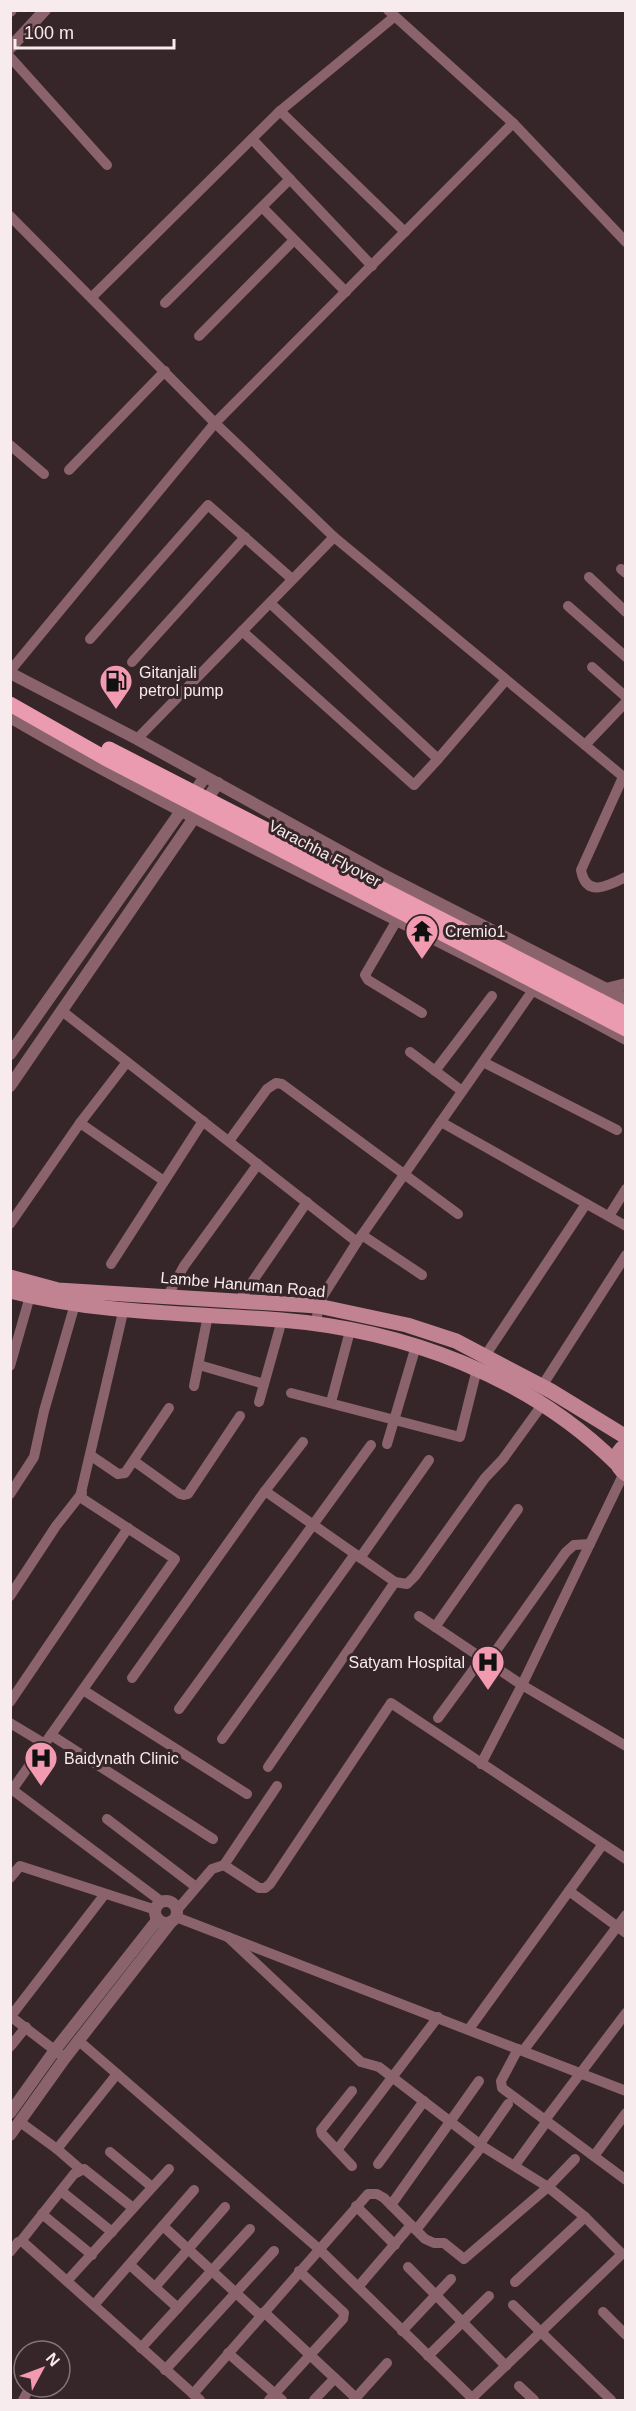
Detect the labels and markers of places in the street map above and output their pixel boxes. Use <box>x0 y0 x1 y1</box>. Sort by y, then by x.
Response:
fuel station icon: Gitanjali petrol pump <box>98 663 134 710</box>
place label: Gitanjali petrol pump <box>139 664 224 699</box>
temple icon: Cremio1 <box>404 913 440 960</box>
place label: Cremio1 <box>445 923 506 940</box>
hospital icon: Satyam Hospital <box>470 1644 506 1691</box>
place label: Satyam Hospital <box>349 1654 465 1671</box>
hospital icon: Baidynath Clinic <box>23 1740 59 1787</box>
place label: Baidynath Clinic <box>64 1750 179 1767</box>

